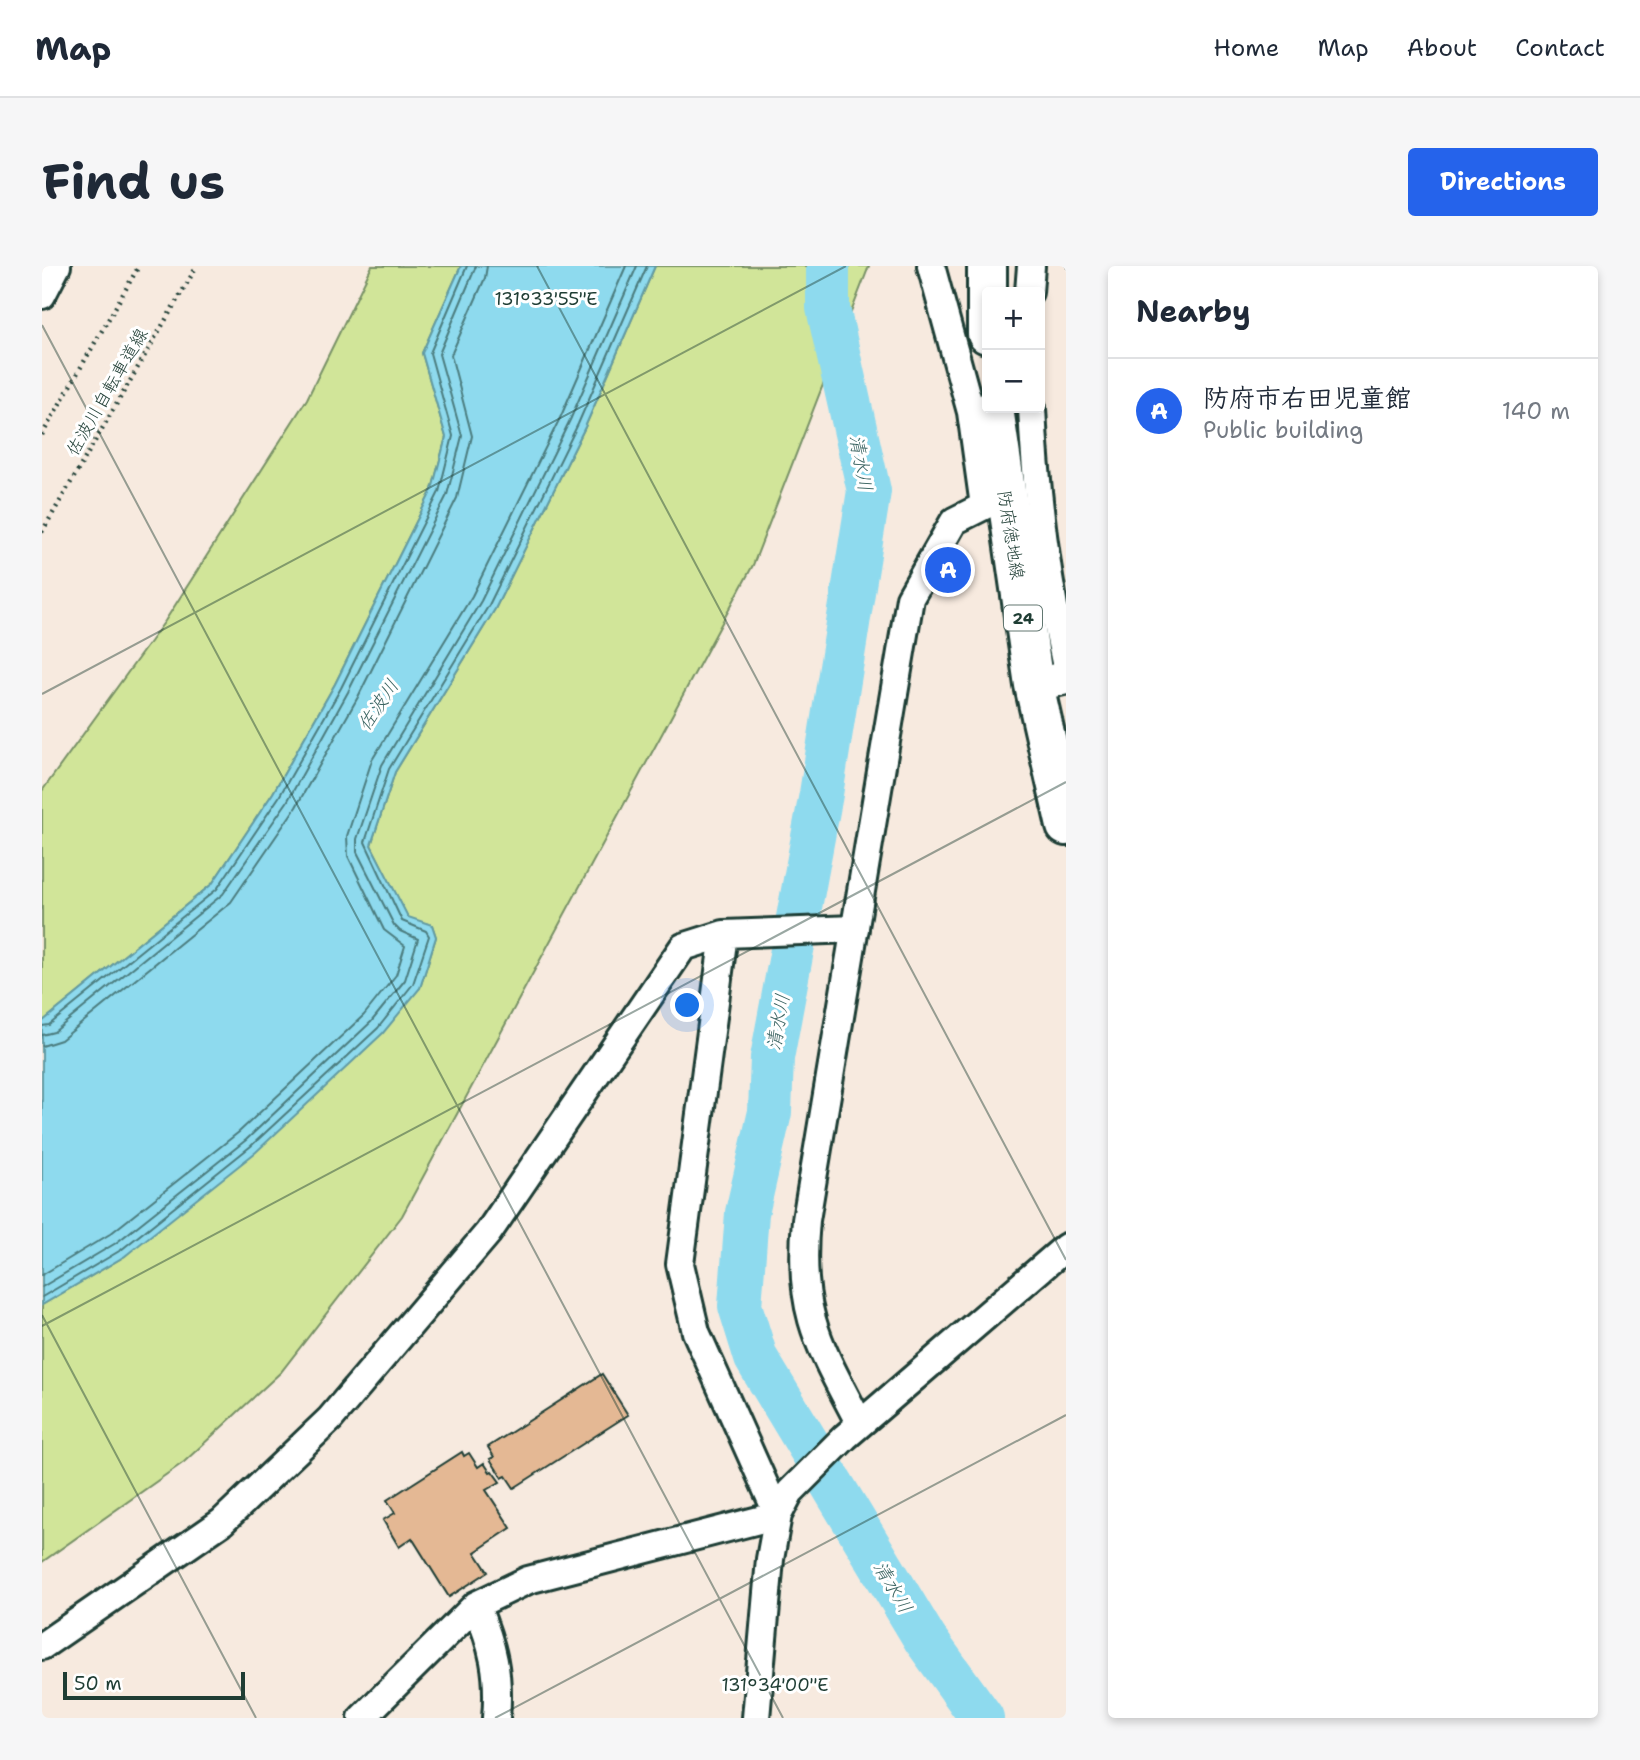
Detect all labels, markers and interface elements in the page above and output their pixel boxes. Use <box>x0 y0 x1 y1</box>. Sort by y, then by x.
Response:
text: Map <box>35 26 111 71</box>
text: Home <box>1213 32 1279 64</box>
text: Map <box>1317 32 1369 64</box>
text: About <box>1407 32 1477 64</box>
text: Contact <box>1515 32 1605 64</box>
button: Directions <box>1408 148 1598 216</box>
text: Find us <box>42 149 225 215</box>
text: 131°33'55"E <box>494 287 598 311</box>
map controls <box>982 287 1045 413</box>
button: + <box>982 287 1045 350</box>
text: Nearby <box>1136 291 1251 332</box>
street label: 佐波川自転車道線 <box>61 324 153 460</box>
button: − <box>982 350 1045 413</box>
text: 防府市右田児童館 <box>1203 380 1411 415</box>
text: A <box>1150 396 1168 426</box>
text: 140 m <box>1502 396 1570 426</box>
text: Public building <box>1203 415 1363 445</box>
water label: 清水川 <box>844 433 878 493</box>
street label: 防府徳地線 <box>992 489 1030 581</box>
pin: A <box>925 544 971 596</box>
road number: 24 <box>1004 606 1042 630</box>
water label: 佐波川 <box>352 674 404 736</box>
your location <box>670 988 704 1022</box>
water label: 清水川 <box>761 992 795 1052</box>
water label: 清水川 <box>868 1556 918 1618</box>
scale bar <box>63 1669 245 1701</box>
text: 50 m <box>74 1671 122 1696</box>
text: 131°34'00"E <box>721 1673 829 1697</box>

